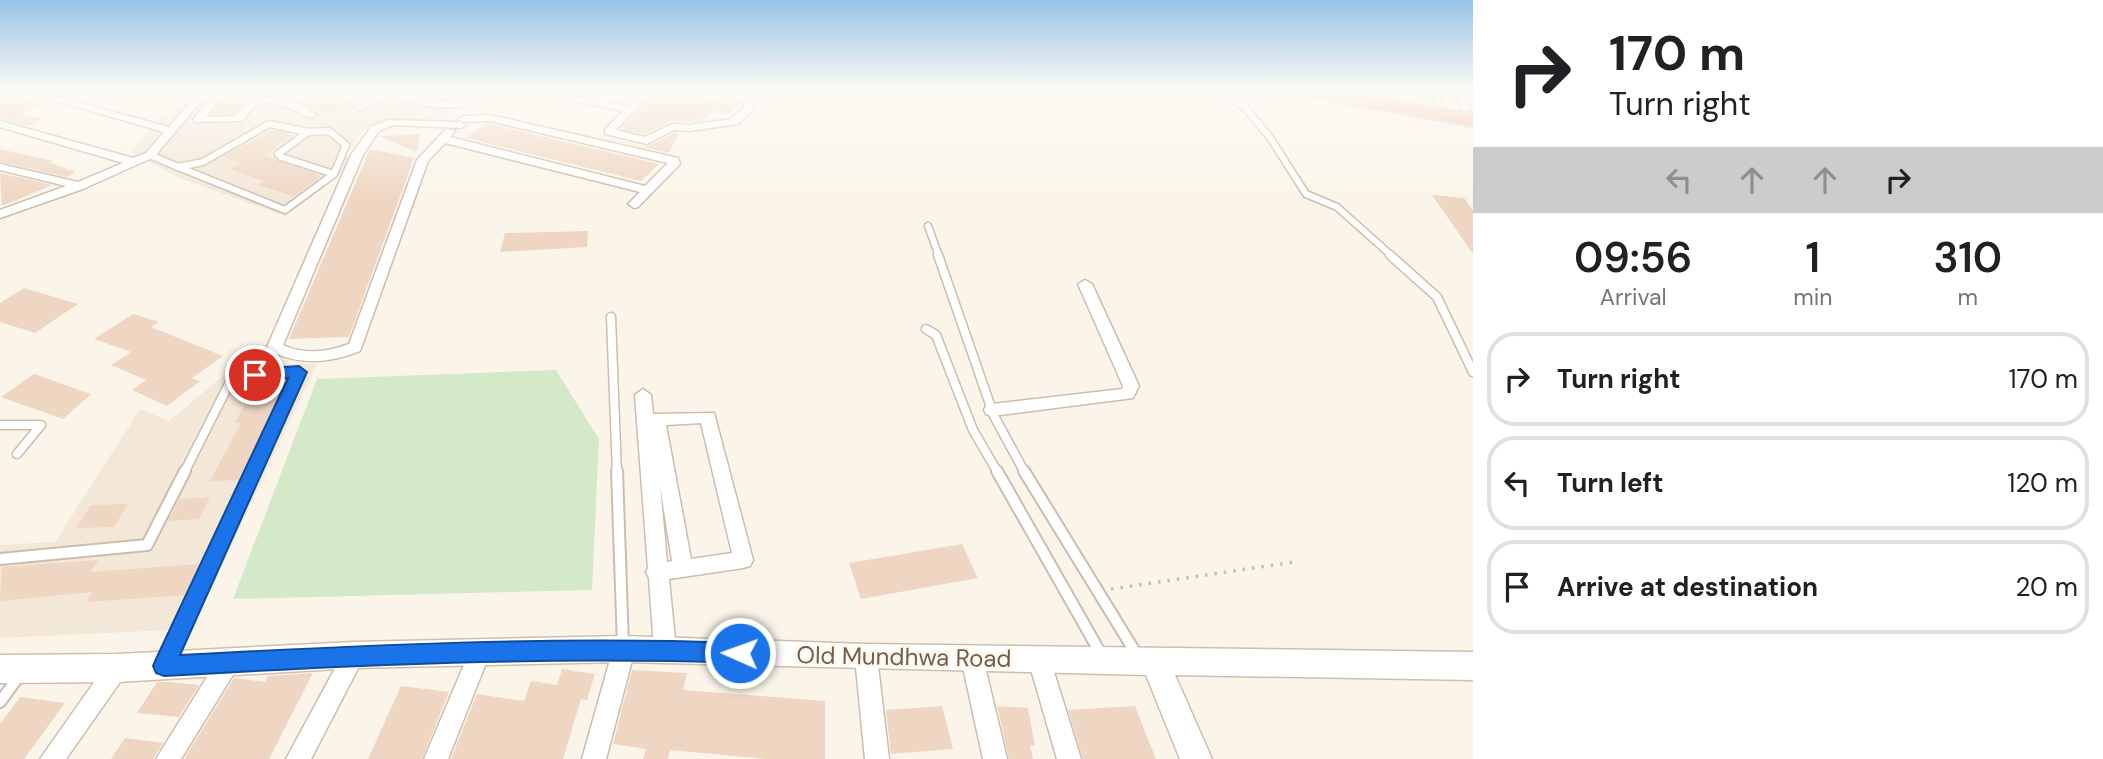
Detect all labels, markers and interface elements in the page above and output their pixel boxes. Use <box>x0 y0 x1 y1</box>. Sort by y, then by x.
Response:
text: 170 m <box>1609 21 1745 85</box>
icon: right <box>1494 28 1585 119</box>
text: Turn right <box>1609 83 1751 125</box>
icon: left <box>1660 161 1698 199</box>
icon: ahead <box>1733 161 1771 199</box>
icon: ahead <box>1806 161 1844 199</box>
icon: right <box>1879 161 1917 199</box>
text: 09:56 <box>1574 230 1692 285</box>
text: 1 <box>1806 230 1820 285</box>
text: 310 <box>1933 230 2002 285</box>
text: Arrival <box>1600 282 1667 312</box>
text: min <box>1793 282 1833 312</box>
text: m <box>1958 282 1978 312</box>
pin <box>225 345 285 405</box>
icon: arrive <box>236 356 274 394</box>
icon: right <box>1498 360 1536 398</box>
text: Turn right <box>1557 362 1681 396</box>
text: 170 m <box>2009 362 2078 396</box>
icon: left <box>1498 464 1536 502</box>
text: Turn left <box>1557 466 1664 500</box>
text: 120 m <box>2007 466 2078 500</box>
icon: arrive <box>1498 568 1536 606</box>
text: Arrive at destination <box>1557 570 1818 604</box>
text: 20 m <box>2015 570 2078 604</box>
position arrow <box>703 616 777 690</box>
street label: Old Mundhwa Road <box>796 639 1012 674</box>

